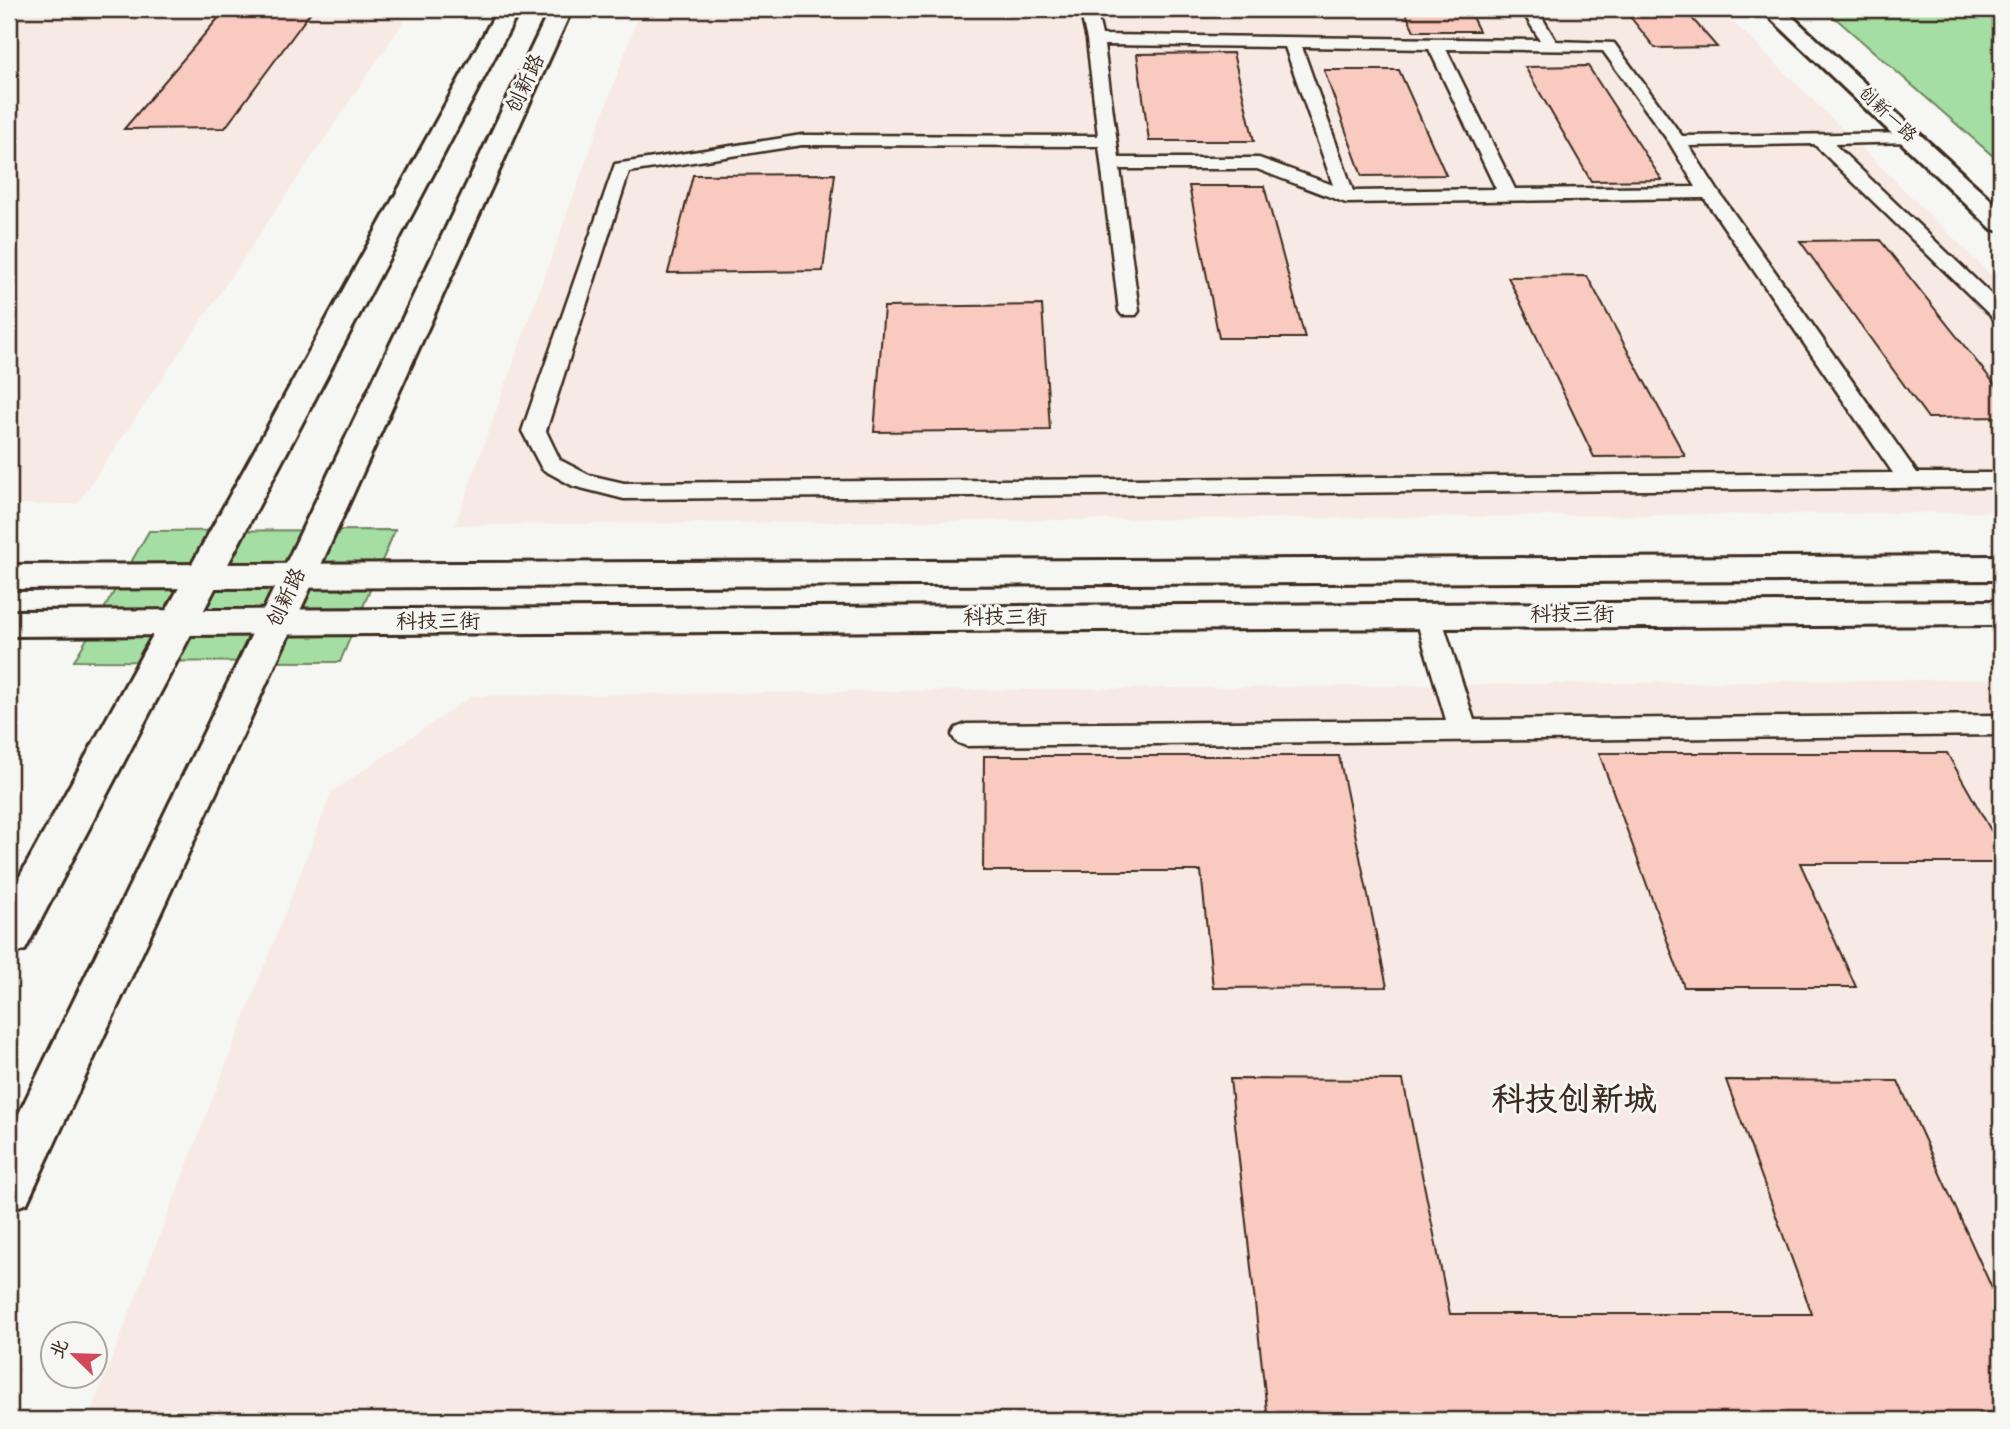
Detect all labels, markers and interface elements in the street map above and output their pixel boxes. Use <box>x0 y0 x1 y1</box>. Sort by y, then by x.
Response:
street label: 创新路 <box>498 48 554 120</box>
street label: 创新一路 <box>1851 80 1923 150</box>
street label: 创新路 <box>259 562 315 634</box>
street label: 科技三街 <box>1530 599 1614 632</box>
street label: 科技三街 <box>963 602 1047 635</box>
street label: 科技三街 <box>396 606 480 639</box>
district label: 科技创新城 <box>1492 1075 1657 1128</box>
north arrow <box>38 1320 108 1390</box>
text: 北 <box>43 1335 78 1364</box>

